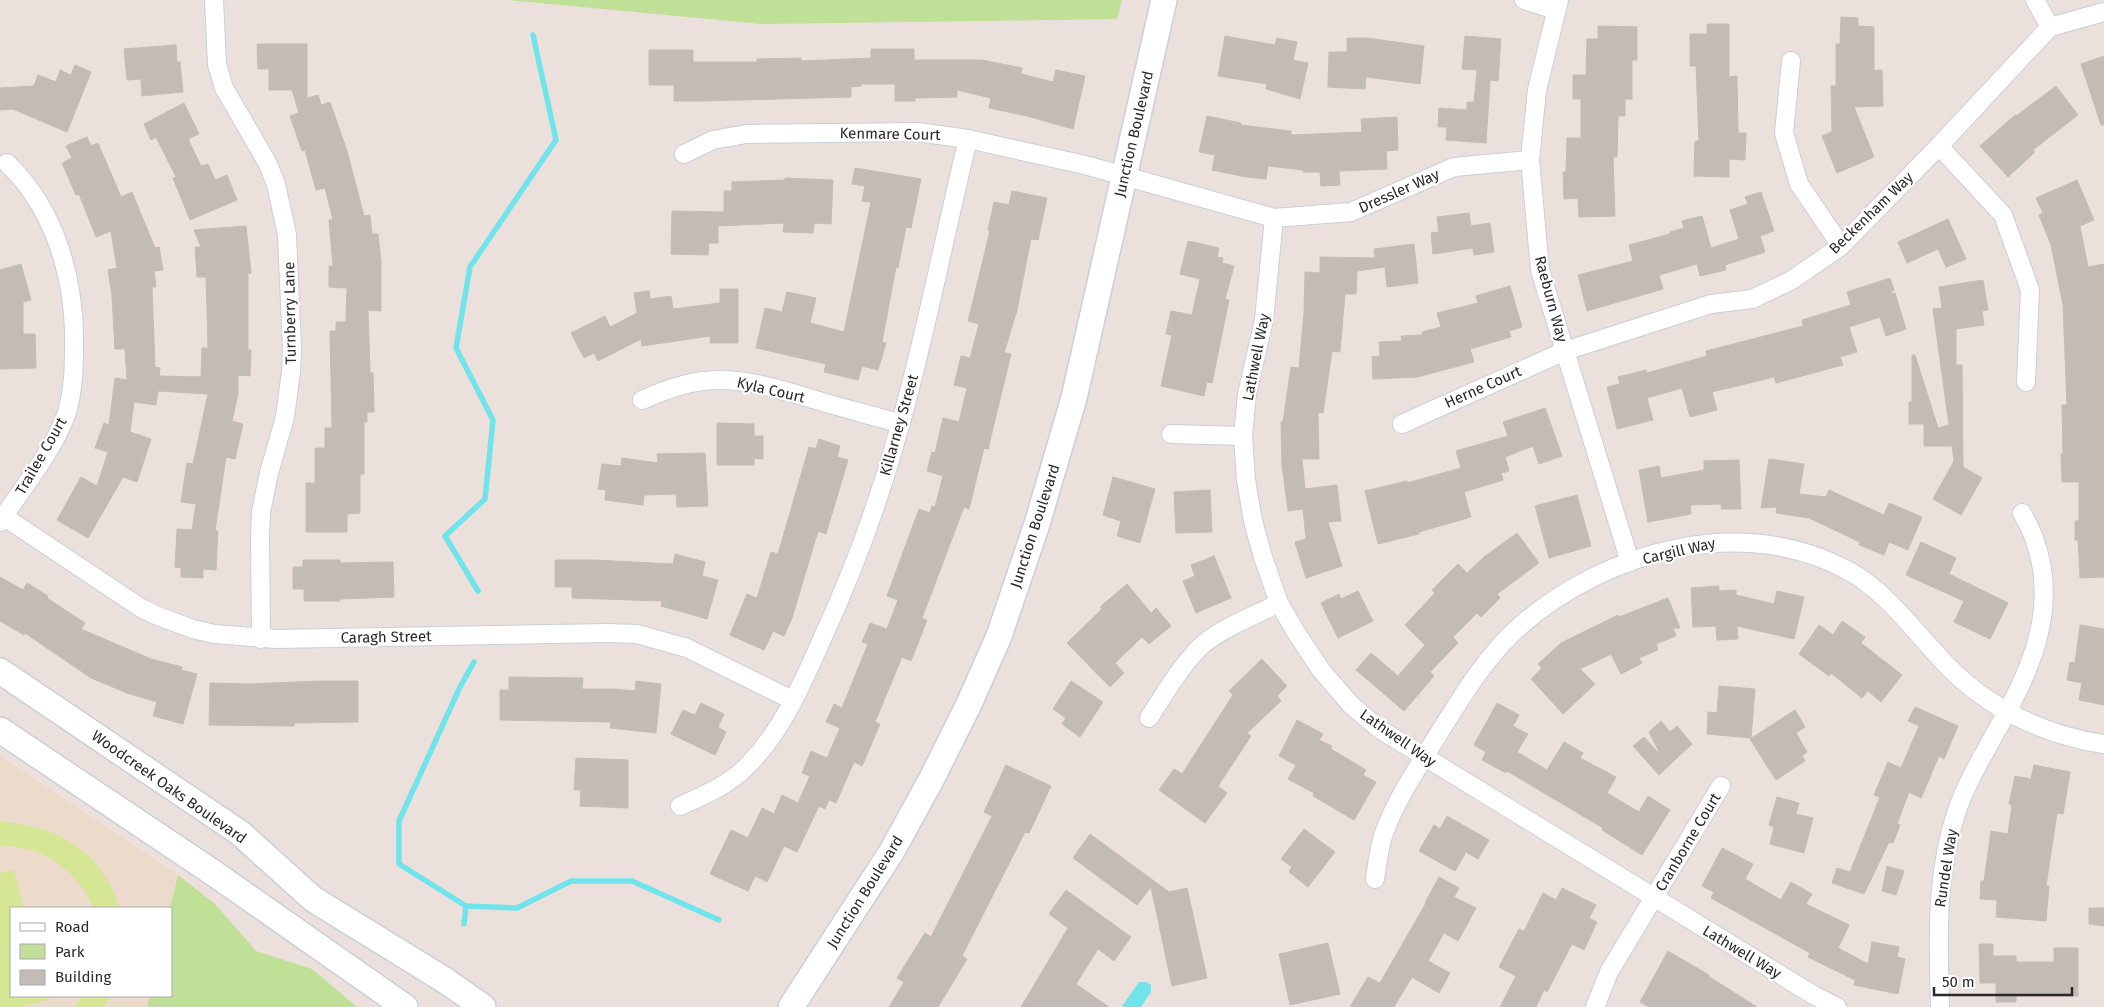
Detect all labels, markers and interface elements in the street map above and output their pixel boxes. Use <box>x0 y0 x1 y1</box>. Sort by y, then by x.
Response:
street label: Junction Boulevard <box>1111 69 1157 199</box>
street label: Kenmare Court <box>839 124 941 144</box>
street label: Dressler Way <box>1356 165 1443 217</box>
street label: Beckenham Way <box>1825 168 1917 258</box>
street label: Raeburn Way <box>1531 254 1571 345</box>
street label: Turnberry Lane <box>280 261 300 365</box>
street label: Lathwell Way <box>1239 311 1273 402</box>
street label: Herne Court <box>1442 362 1525 412</box>
street label: Killarney Street <box>876 372 922 478</box>
street label: Kyla Court <box>735 373 807 407</box>
street label: Trailee Court <box>12 414 71 498</box>
street label: Junction Boulevard <box>1006 462 1064 590</box>
street label: Cargill Way <box>1641 534 1718 568</box>
street label: Caragh Street <box>340 627 432 647</box>
street label: Lathwell Way <box>1357 705 1440 771</box>
street label: Woodcreek Oaks Boulevard <box>88 727 250 847</box>
street label: Cranborne Court <box>1652 789 1725 894</box>
street label: Rundel Way <box>1931 827 1961 909</box>
street label: Junction Boulevard <box>823 832 907 952</box>
legend <box>10 907 172 997</box>
text: Road <box>55 918 90 936</box>
street label: Lathwell Way <box>1699 921 1785 983</box>
text: Park <box>55 943 85 961</box>
scale bar <box>1934 964 2072 996</box>
text: Building <box>55 968 111 986</box>
text: 50 m <box>1942 973 1975 991</box>

